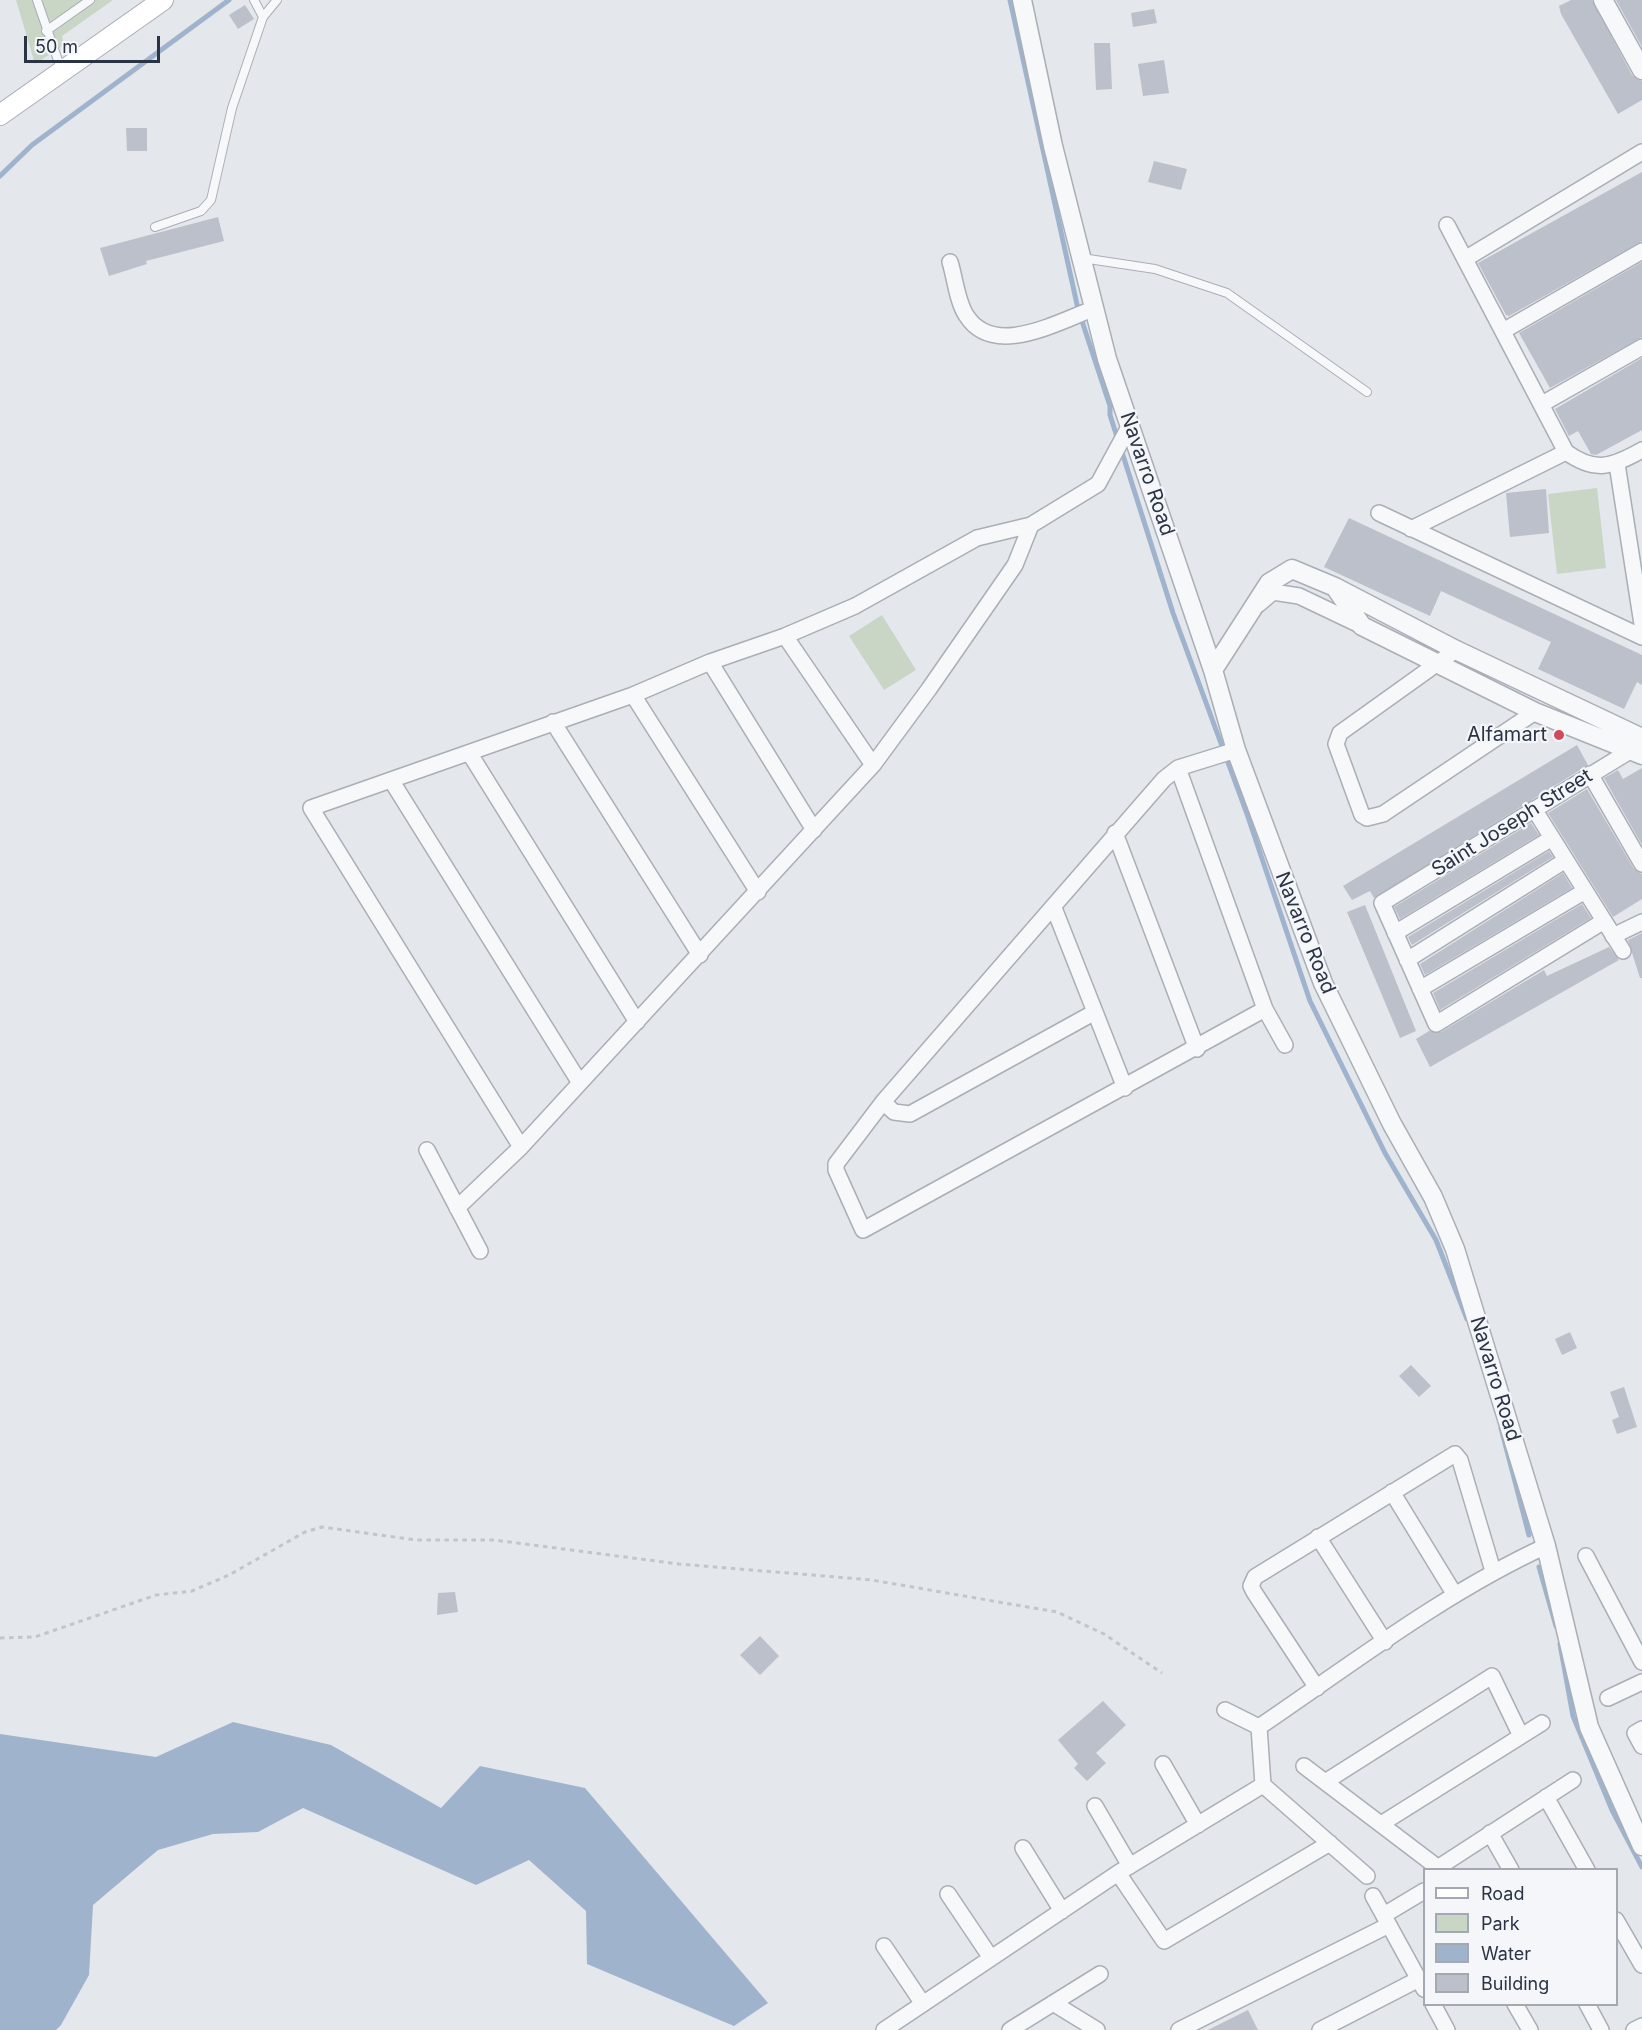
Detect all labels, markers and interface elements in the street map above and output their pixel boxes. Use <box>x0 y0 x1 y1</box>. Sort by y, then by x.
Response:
scale bar <box>27 24 164 62</box>
text: 50 m <box>35 36 78 57</box>
street label: Navarro Road <box>1115 409 1179 539</box>
place label: Alfamart <box>1467 723 1547 747</box>
marker: Alfamart <box>1552 728 1566 742</box>
street label: Saint Joseph Street <box>1427 764 1597 882</box>
street label: Navarro Road <box>1270 869 1340 997</box>
street label: Navarro Road <box>1465 1314 1525 1444</box>
legend <box>1423 1868 1618 2006</box>
text: Road <box>1481 1883 1524 1904</box>
text: Park <box>1481 1913 1520 1934</box>
text: Water <box>1481 1943 1531 1964</box>
text: Building <box>1481 1973 1549 1994</box>

